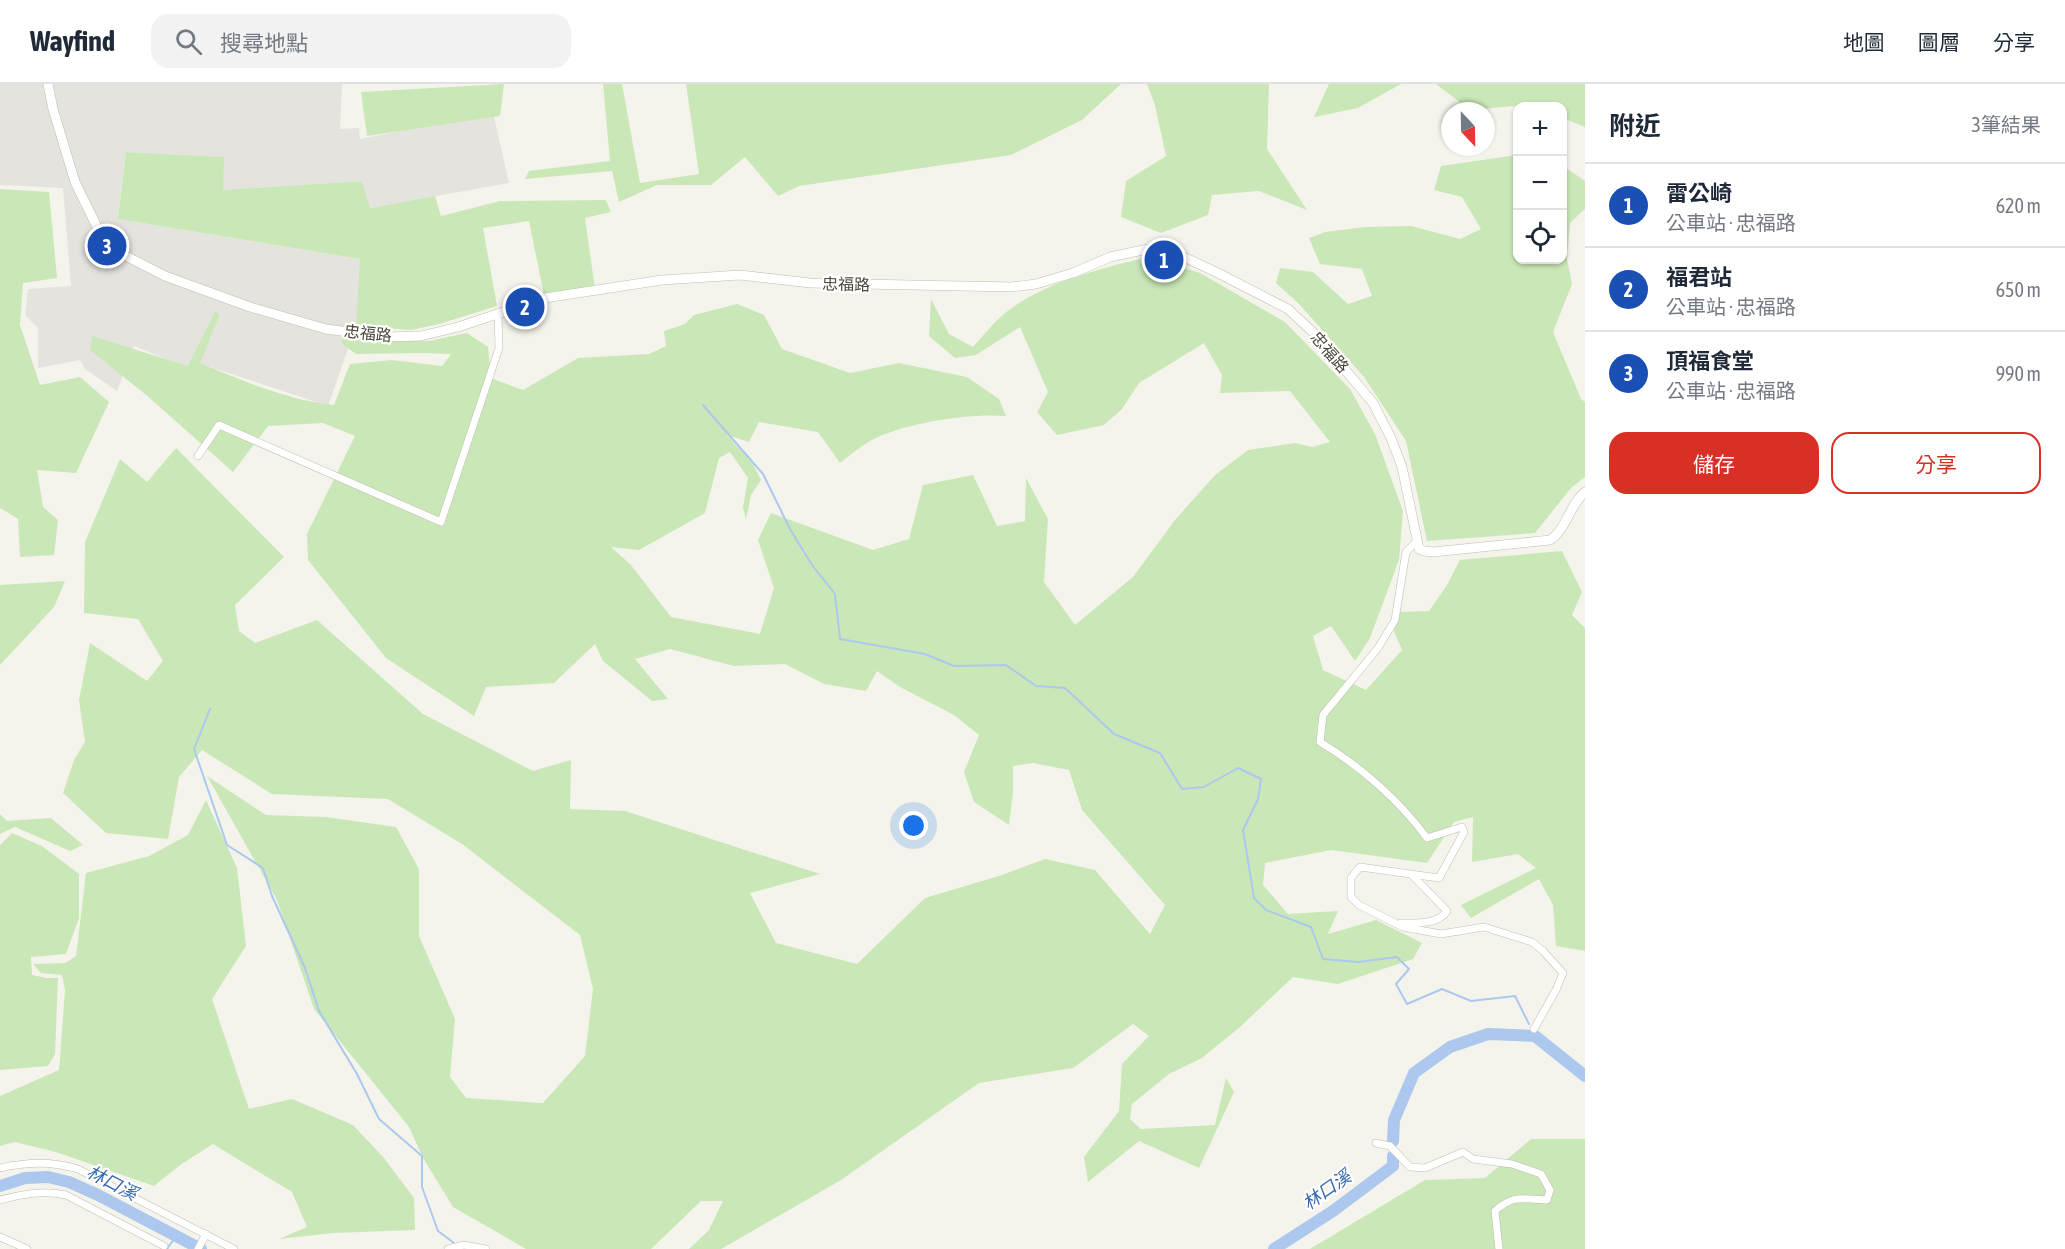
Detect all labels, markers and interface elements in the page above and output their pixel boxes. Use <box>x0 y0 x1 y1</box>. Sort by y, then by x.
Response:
search box <box>151 14 571 68</box>
text: Wayfind <box>30 25 115 57</box>
icon: search <box>172 25 205 58</box>
text: 搜尋地點 <box>220 30 308 56</box>
text: 地圖 <box>1843 30 1885 54</box>
text: 圖層 <box>1918 30 1960 54</box>
text: 分享 <box>1993 30 2035 54</box>
north arrow <box>1441 102 1495 156</box>
map controls <box>1513 102 1567 264</box>
button: + <box>1513 102 1567 156</box>
text: 附近 <box>1609 111 1661 141</box>
text: 3筆結果 <box>1972 113 2041 136</box>
button: − <box>1513 156 1567 210</box>
text: 雷公崎 <box>1666 180 1732 206</box>
text: 1 <box>1624 194 1633 217</box>
text: 620 m <box>1996 194 2041 217</box>
button: locate <box>1513 210 1567 264</box>
text: 公車站 · 忠福路 <box>1666 211 1796 234</box>
pin: 3 <box>88 224 126 268</box>
pin: 1 <box>1144 238 1184 282</box>
text: 福君站 <box>1666 264 1732 290</box>
street label: 忠福路 <box>822 275 870 293</box>
text: 2 <box>1624 278 1633 301</box>
text: 650 m <box>1996 278 2041 301</box>
pin: 2 <box>506 284 544 330</box>
text: 公車站 · 忠福路 <box>1666 295 1796 318</box>
street label: 忠福路 <box>343 322 393 344</box>
street label: 忠福路 <box>1307 328 1353 376</box>
text: 頂福食堂 <box>1666 348 1754 374</box>
text: 3 <box>1624 362 1633 385</box>
text: 990 m <box>1996 362 2041 385</box>
text: 公車站 · 忠福路 <box>1666 379 1796 402</box>
button: 儲存 <box>1609 432 1819 494</box>
button: 分享 <box>1831 432 2041 494</box>
your location <box>899 811 928 840</box>
water label: 林口溪 <box>83 1161 144 1206</box>
water label: 林口溪 <box>1299 1164 1357 1214</box>

